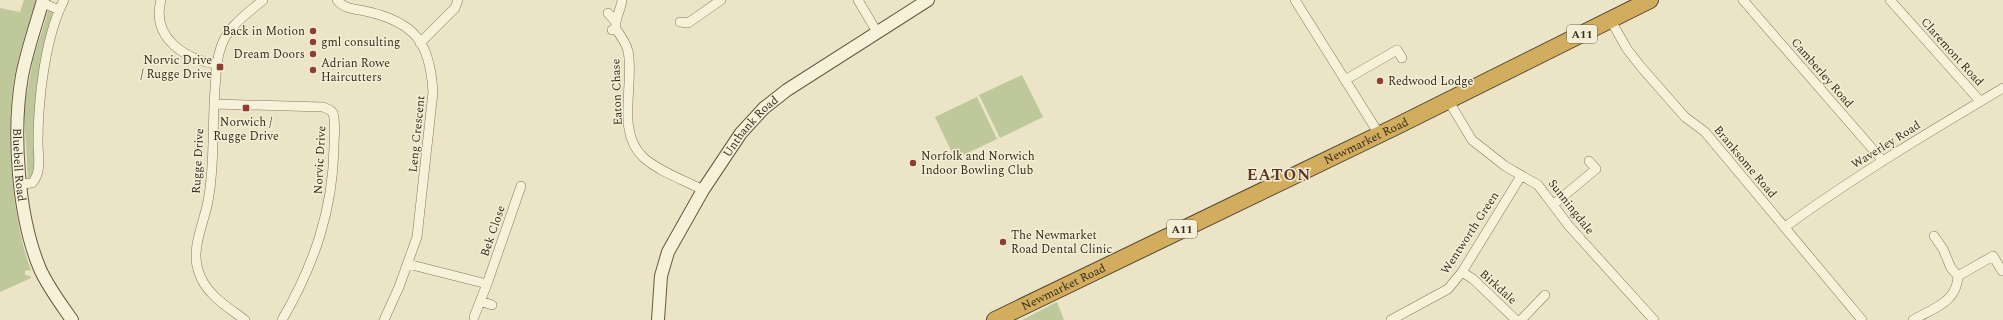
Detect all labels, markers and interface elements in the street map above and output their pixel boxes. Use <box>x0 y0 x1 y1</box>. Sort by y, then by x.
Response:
street label: Claremont Road <box>1916 13 1988 91</box>
place label: Back in Motion <box>223 22 305 41</box>
road number: A11 <box>1567 25 1597 43</box>
marker: Back in Motion <box>308 26 318 36</box>
place label: gml consulting <box>321 33 400 52</box>
street label: Camberley Road <box>1786 34 1858 112</box>
marker: gml consulting <box>308 37 318 47</box>
place label: Dream Doors <box>234 45 305 64</box>
marker: Dream Doors <box>308 49 318 59</box>
place label: Norvic Drive / Rugge Drive <box>140 51 212 84</box>
place label: Adrian Rowe Haircutters <box>321 54 390 87</box>
street label: Eaton Chase <box>606 58 628 126</box>
marker: Norvic Drive / Rugge Drive <box>215 62 225 72</box>
marker: Adrian Rowe Haircutters <box>308 65 318 75</box>
place label: Redwood Lodge <box>1388 72 1474 91</box>
marker: Redwood Lodge <box>1375 76 1385 86</box>
street label: Unthank Road <box>718 91 783 161</box>
street label: Leng Crescent <box>404 95 430 173</box>
marker: Norwich / Rugge Drive <box>241 103 251 113</box>
street label: Newmarket Road <box>1321 112 1412 170</box>
place label: Norwich / Rugge Drive <box>213 113 279 146</box>
street label: Waverley Road <box>1848 116 1925 174</box>
street label: Branksome Road <box>1709 121 1781 203</box>
street label: Norvic Drive <box>309 125 331 195</box>
street label: Bluebell Road <box>8 128 32 203</box>
street label: Rugge Drive <box>187 128 209 194</box>
place label: Norfolk and Norwich Indoor Bowling Club <box>921 147 1035 180</box>
marker: Norfolk and Norwich Indoor Bowling Club <box>908 158 918 168</box>
district label: EATON <box>1247 163 1311 187</box>
street label: Sunningdale <box>1543 175 1599 239</box>
street label: Wentworth Green <box>1436 188 1504 278</box>
street label: Bek Close <box>475 203 511 259</box>
road number: A11 <box>1167 220 1197 238</box>
place label: The Newmarket Road Dental Clinic <box>1011 226 1112 259</box>
marker: The Newmarket Road Dental Clinic <box>998 237 1008 247</box>
street label: Newmarket Road <box>1018 258 1109 316</box>
street label: Birkdale <box>1475 265 1521 309</box>

